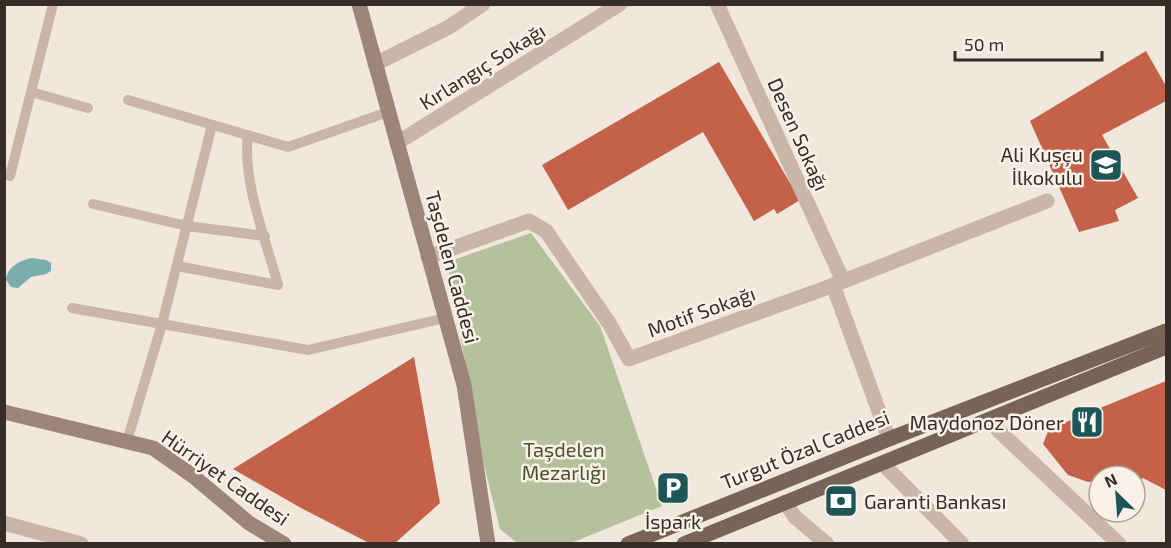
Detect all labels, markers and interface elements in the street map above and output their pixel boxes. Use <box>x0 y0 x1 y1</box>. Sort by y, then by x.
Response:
street label: Kırlangıç Sokağı <box>415 18 550 115</box>
scale bar <box>955 24 1102 62</box>
text: 50 m <box>964 33 1004 55</box>
street label: Desen Sokağı <box>763 74 835 194</box>
place label: Ali Kuşçu İlkokulu <box>1001 142 1083 189</box>
school or university icon: Ali Kuşçu İlkokulu <box>1088 147 1124 183</box>
street label: Taşdelen Caddesi <box>420 188 485 346</box>
street label: Motif Sokağı <box>644 280 758 342</box>
street label: Turgut Özal Caddesi <box>717 404 893 494</box>
restaurant icon: Maydonoz Döner <box>1069 404 1105 440</box>
place label: Maydonoz Döner <box>910 410 1064 434</box>
street label: Hürriyet Caddesi <box>158 424 294 530</box>
park label: Taşdelen Mezarlığı <box>522 437 606 484</box>
north arrow <box>1087 464 1147 524</box>
text: N <box>1101 469 1120 491</box>
parking icon: İspark <box>655 470 691 506</box>
bank icon: Garanti Bankası <box>823 483 859 519</box>
place label: Garanti Bankası <box>864 489 1007 513</box>
place label: İspark <box>645 509 701 533</box>

